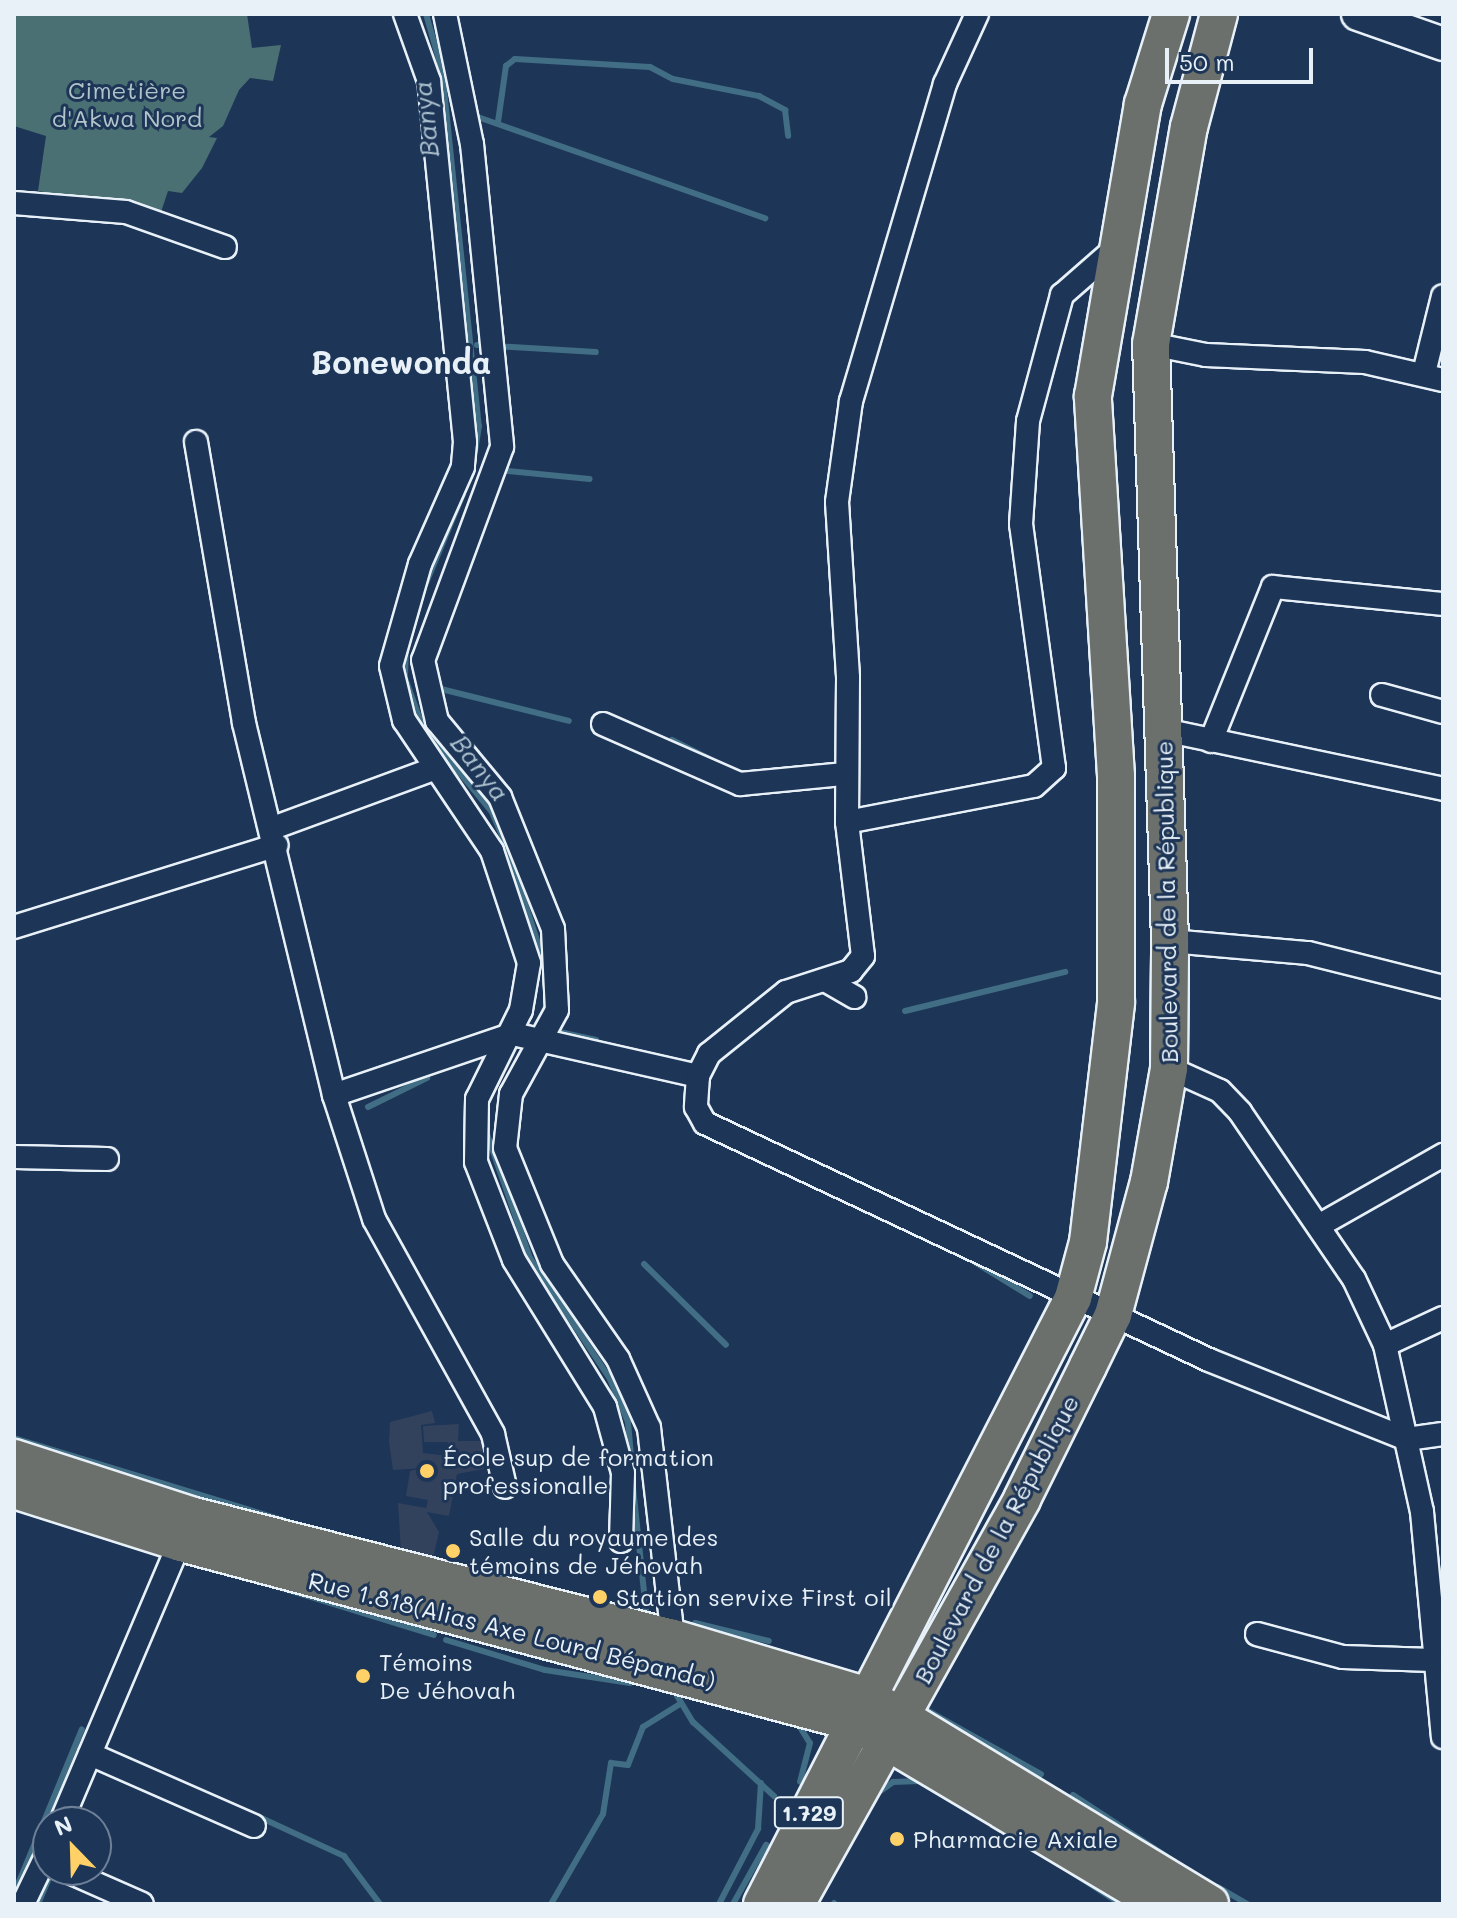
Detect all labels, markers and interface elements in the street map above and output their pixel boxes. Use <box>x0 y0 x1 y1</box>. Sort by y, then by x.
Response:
scale bar <box>1169 32 1317 82</box>
text: 50 m <box>1179 46 1235 77</box>
park label: Cimetière d'Akwa Nord <box>52 76 202 132</box>
water label: Banya <box>406 79 446 159</box>
district label: Bonewonda <box>311 342 491 380</box>
water label: Banya <box>444 728 516 808</box>
street label: Boulevard de la République <box>1149 741 1183 1063</box>
street label: Boulevard de la République <box>908 1390 1084 1688</box>
place label: École sup de formation professionalle <box>443 1443 714 1499</box>
marker: École sup de formation professionalle <box>418 1462 436 1480</box>
place label: Salle du royaume des témoins de Jéhovah <box>469 1523 718 1579</box>
marker: Salle du royaume des témoins de Jéhovah <box>444 1542 462 1560</box>
street label: Rue 1.818(Alias Axe Lourd Bépanda) <box>305 1565 719 1695</box>
place label: Station servixe First oil <box>616 1583 892 1611</box>
marker: Station servixe First oil <box>591 1588 609 1606</box>
place label: Témoins De Jéhovah <box>379 1648 515 1704</box>
marker: Témoins De Jéhovah <box>354 1667 372 1685</box>
road number: 1.729 <box>773 1795 845 1831</box>
north arrow <box>32 1806 112 1886</box>
text: N <box>50 1809 77 1842</box>
place label: Pharmacie Axiale <box>913 1825 1118 1853</box>
marker: Pharmacie Axiale <box>888 1830 906 1848</box>

